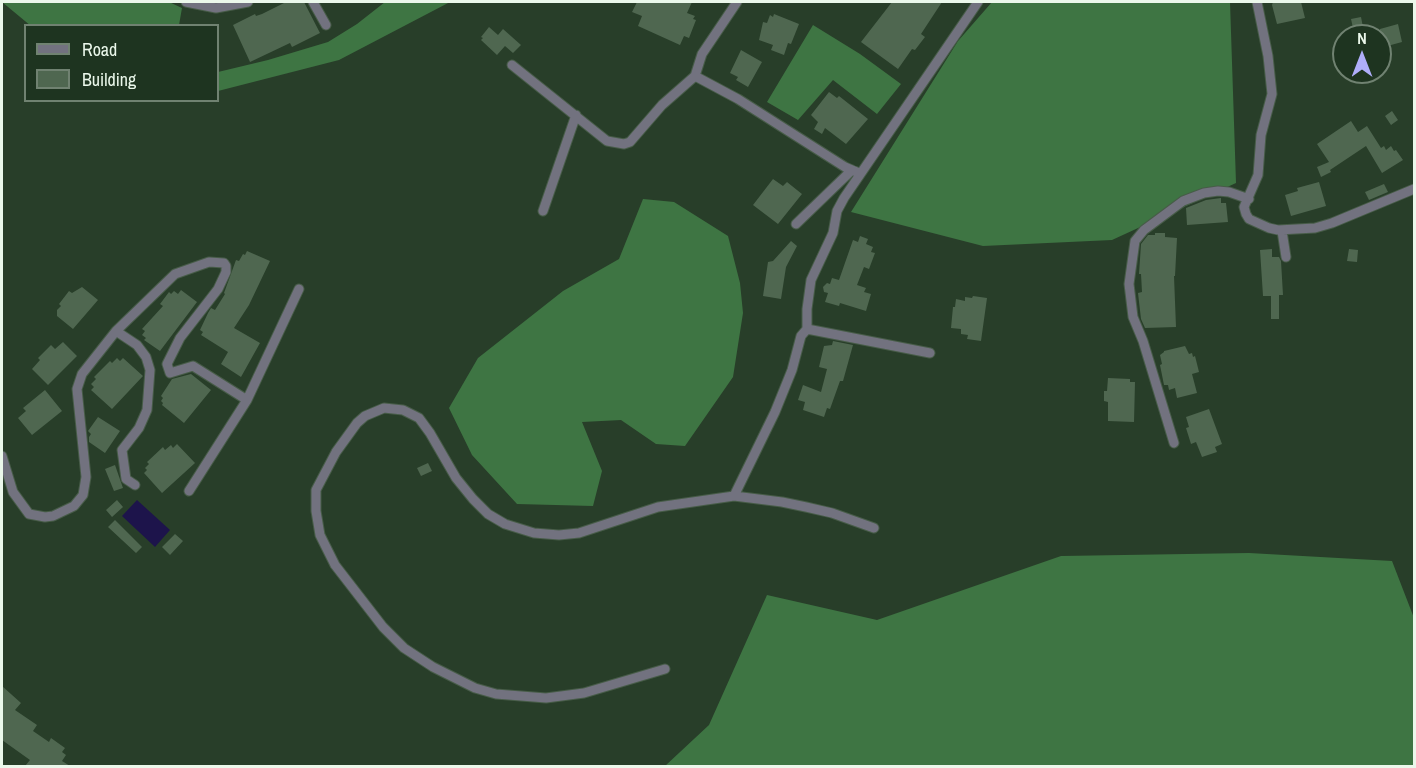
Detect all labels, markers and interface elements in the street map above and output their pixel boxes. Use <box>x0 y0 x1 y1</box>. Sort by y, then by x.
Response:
legend <box>24 24 219 102</box>
north arrow <box>1332 24 1392 84</box>
text: N <box>1357 27 1367 49</box>
text: Road <box>82 37 117 62</box>
text: Building <box>82 67 136 92</box>

